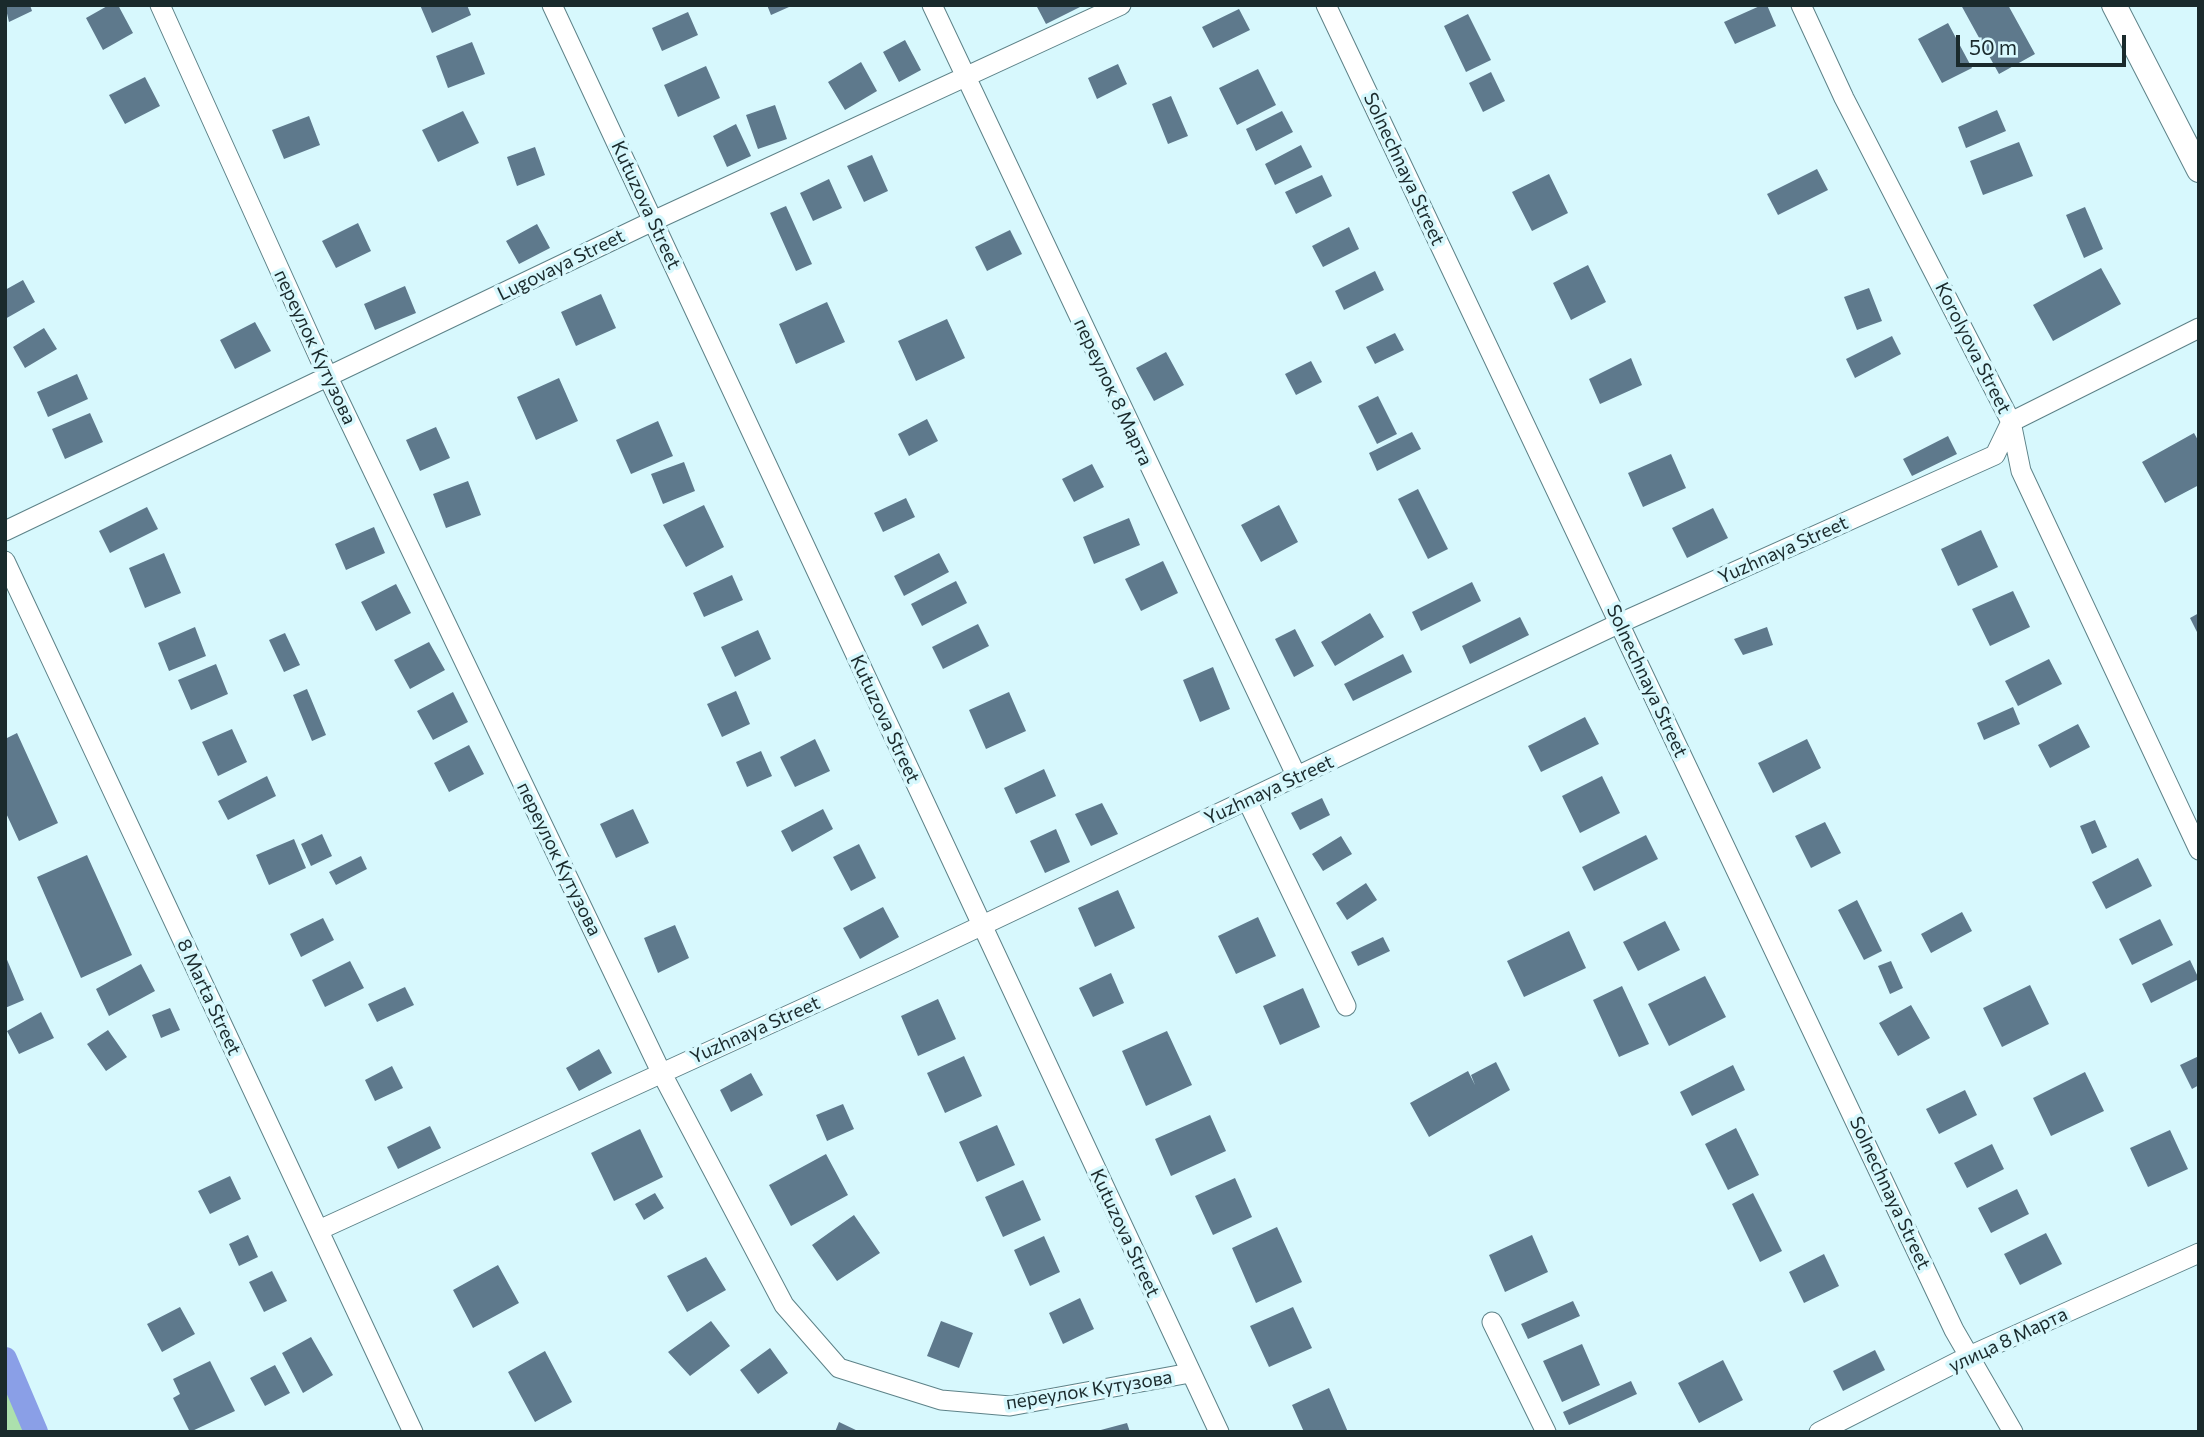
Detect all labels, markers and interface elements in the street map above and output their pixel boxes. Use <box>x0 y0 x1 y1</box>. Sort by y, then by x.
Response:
scale bar <box>1959 21 2129 65</box>
text: 50 m <box>1969 34 2017 59</box>
street label: Solnechnaya Street <box>1359 89 1449 249</box>
street label: Kutuzova Street <box>606 137 686 273</box>
street label: Lugovaya Street <box>494 224 628 306</box>
street label: переулок Кутузова <box>269 266 361 428</box>
street label: Korolyova Street <box>1930 279 2016 417</box>
street label: переулок 8 Марта <box>1069 315 1157 469</box>
street label: Yuzhnaya Street <box>1715 511 1851 589</box>
street label: Solnechnaya Street <box>1602 601 1692 761</box>
street label: Kutuzova Street <box>845 651 925 787</box>
street label: Yuzhnaya Street <box>1201 750 1337 830</box>
street label: переулок Кутузова <box>512 778 606 940</box>
street label: 8 Marta Street <box>172 935 246 1059</box>
street label: Yuzhnaya Street <box>687 991 823 1069</box>
street label: Solnechnaya Street <box>1845 1113 1935 1273</box>
street label: Kutuzova Street <box>1085 1165 1165 1301</box>
street label: улица 8 Марта <box>1945 1303 2071 1377</box>
street label: переулок Кутузова <box>1004 1366 1174 1414</box>

